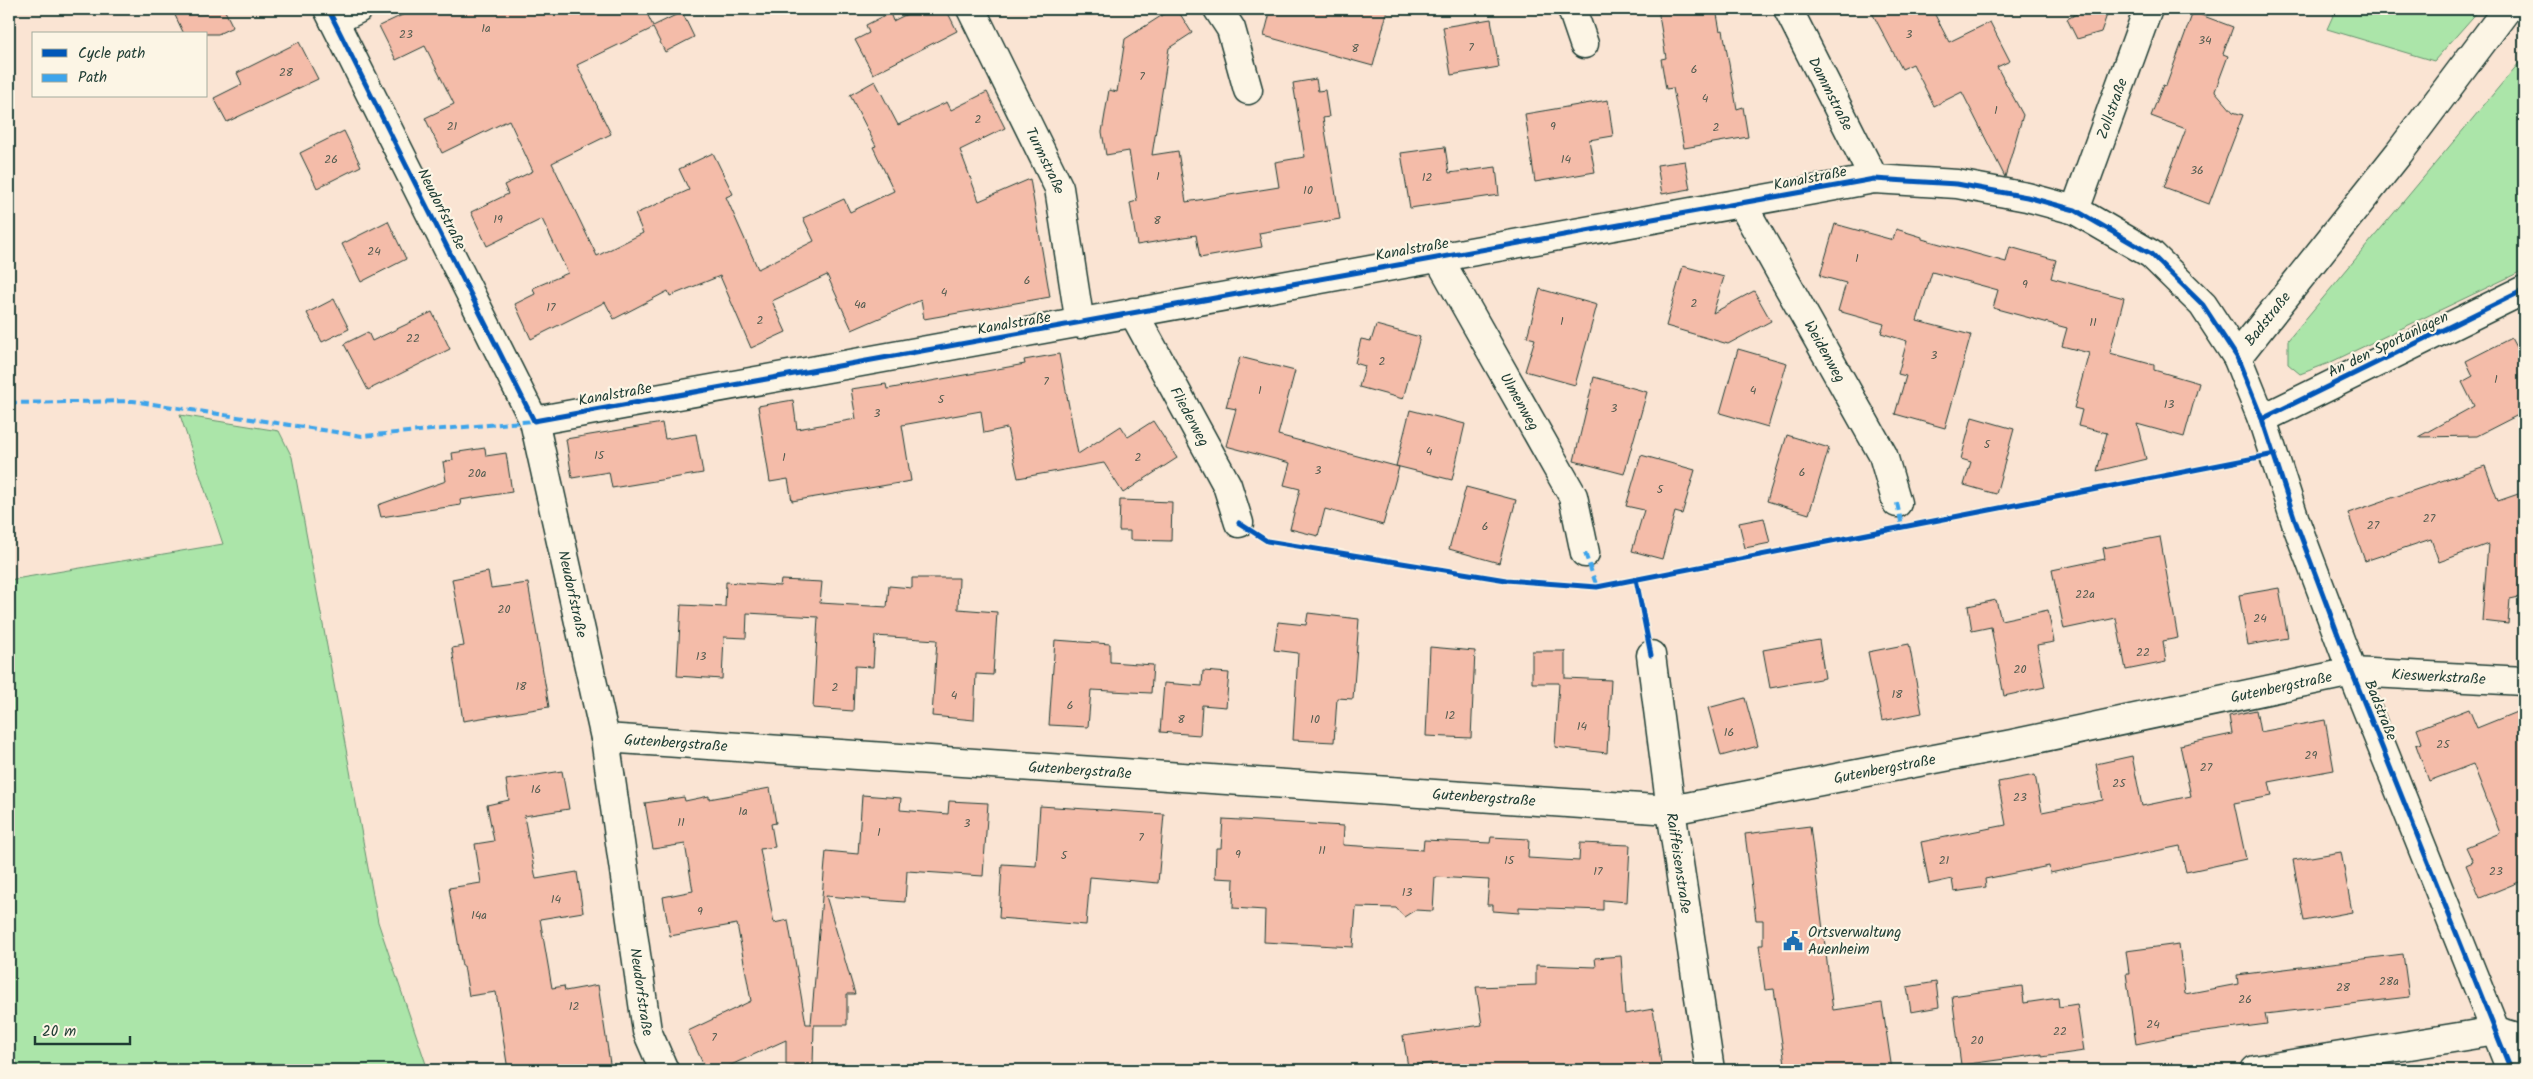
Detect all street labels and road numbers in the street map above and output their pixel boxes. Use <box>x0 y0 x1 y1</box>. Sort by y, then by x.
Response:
street label: Dammstraße <box>1801 53 1859 136</box>
street label: Zollstraße <box>2091 75 2135 143</box>
street label: Turmstraße <box>1018 124 1071 196</box>
street label: Kanalstraße <box>1771 160 1849 198</box>
street label: Neudorfstraße <box>410 164 472 255</box>
street label: Kanalstraße <box>1373 232 1451 268</box>
street label: Badstraße <box>2239 287 2298 352</box>
street label: An den Sportanlagen <box>2324 305 2453 385</box>
street label: Kanalstraße <box>975 306 1053 342</box>
street label: Weidenweg <box>1797 316 1851 388</box>
street label: Ulmenweg <box>1493 369 1545 436</box>
street label: Kanalstraße <box>576 377 654 413</box>
street label: Fliederweg <box>1163 383 1215 451</box>
street label: Neudorfstraße <box>550 548 593 640</box>
street label: Kieswerkstraße <box>2391 663 2486 692</box>
street label: Gutenbergstraße <box>2228 665 2335 710</box>
street label: Badstraße <box>2357 676 2403 745</box>
street label: Gutenbergstraße <box>623 728 728 759</box>
street label: Gutenbergstraße <box>1832 748 1938 791</box>
street label: Gutenbergstraße <box>1027 756 1133 787</box>
street label: Gutenbergstraße <box>1431 783 1537 814</box>
street label: Raiffeisenstraße <box>1659 811 1697 916</box>
street label: Neudorfstraße <box>622 946 659 1041</box>

